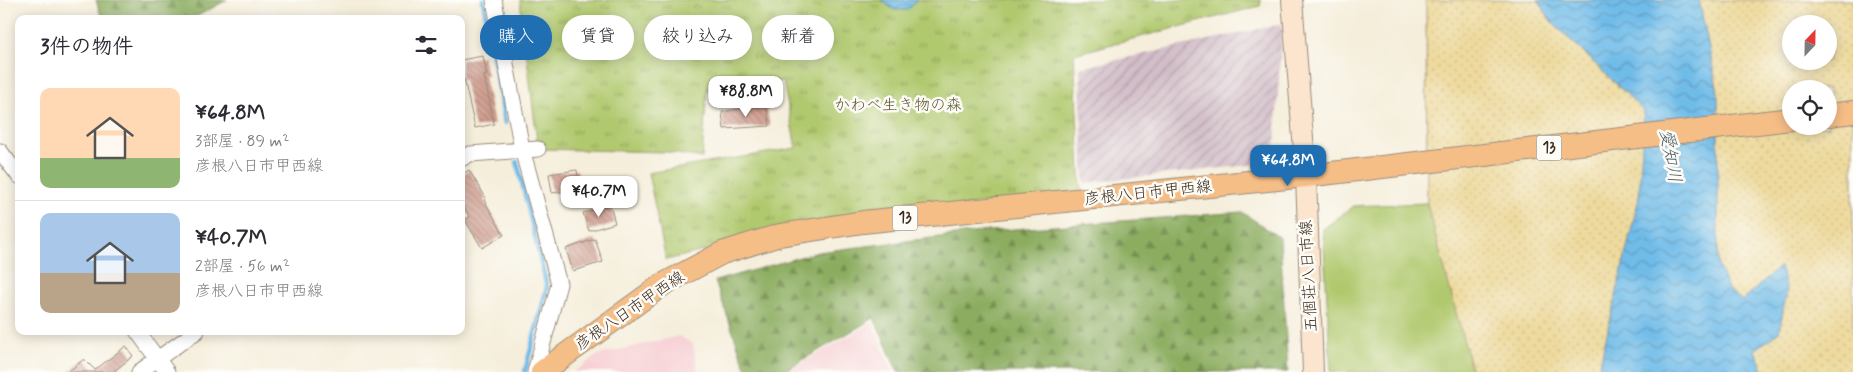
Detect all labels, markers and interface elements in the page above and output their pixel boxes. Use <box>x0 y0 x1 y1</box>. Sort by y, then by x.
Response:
chip: 購入 <box>480 15 552 60</box>
chip: 賃貸 <box>562 15 634 60</box>
chip: 絞り込み <box>644 15 752 60</box>
chip: 新着 <box>762 15 834 60</box>
north arrow <box>1782 15 1838 70</box>
map controls <box>1782 15 1837 135</box>
icon: filters <box>412 31 440 59</box>
text: 3件の物件 <box>40 33 134 61</box>
pin: ¥88.8M <box>705 76 787 118</box>
button: locate <box>1782 80 1837 135</box>
text: ¥88.8M <box>719 81 773 102</box>
park label: かわべ生き物の森 <box>834 95 962 116</box>
text: ¥64.8M <box>195 99 265 127</box>
icon: home <box>80 108 140 168</box>
water label: 愛知川 <box>1653 127 1687 185</box>
text: 3部屋 · 89 m² <box>195 131 289 152</box>
road number: 13 <box>1536 136 1562 160</box>
pin: ¥64.8M <box>1247 144 1329 187</box>
text: ¥64.8M <box>1261 150 1315 171</box>
text: 彦根八日市甲西線 <box>195 156 323 177</box>
pin: ¥40.7M <box>558 176 640 218</box>
street label: 彦根八日市甲西線 <box>1083 176 1213 210</box>
text: ¥40.7M <box>572 181 626 202</box>
road number: 13 <box>892 206 918 230</box>
street label: 五個荘八日市線 <box>1296 220 1322 332</box>
text: ¥40.7M <box>195 224 267 252</box>
icon: home <box>80 233 140 293</box>
text: 2部屋 · 56 m² <box>195 256 290 277</box>
street label: 彦根八日市甲西線 <box>571 267 689 355</box>
text: 彦根八日市甲西線 <box>195 281 323 302</box>

